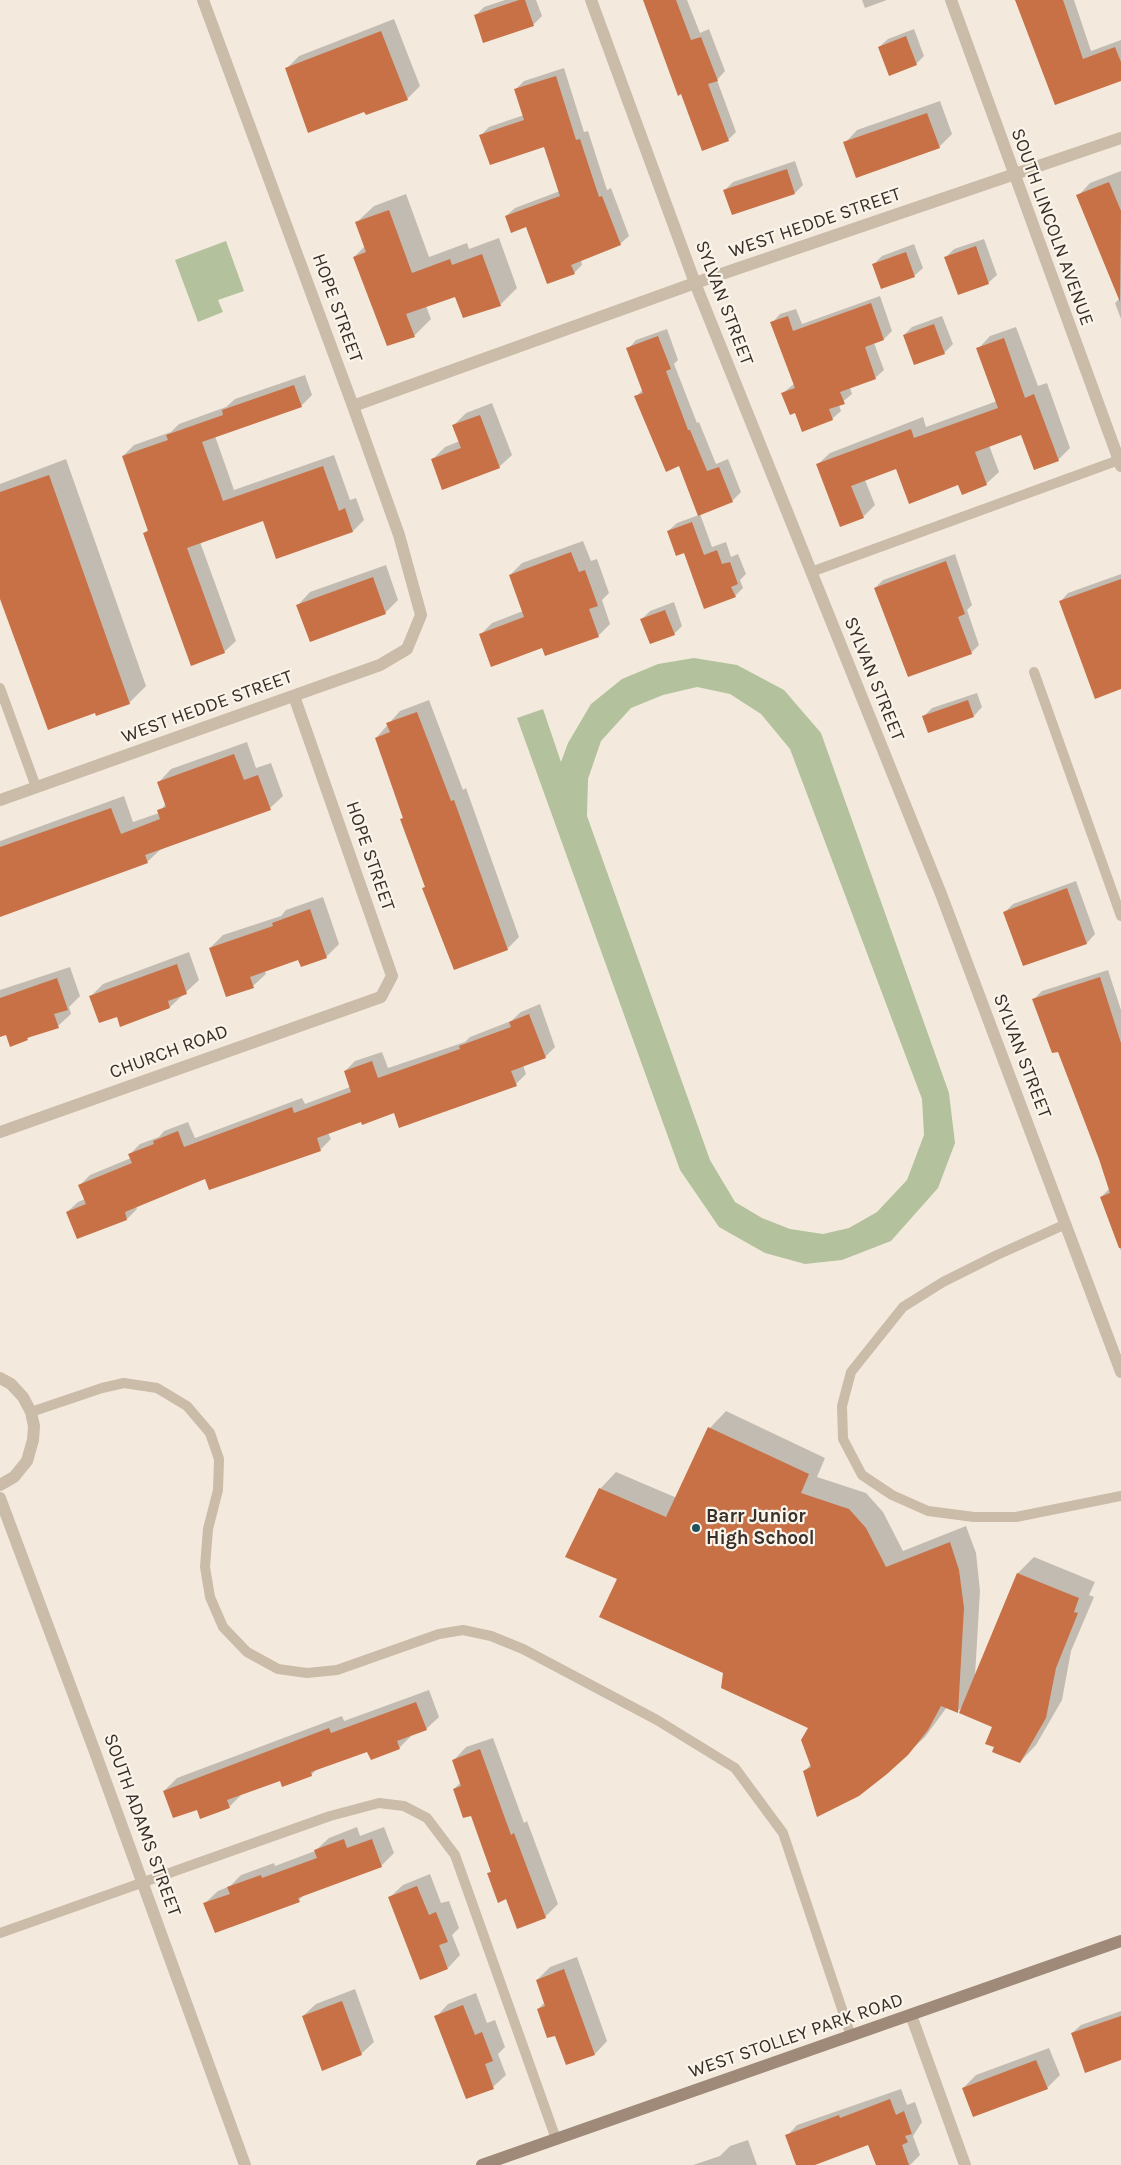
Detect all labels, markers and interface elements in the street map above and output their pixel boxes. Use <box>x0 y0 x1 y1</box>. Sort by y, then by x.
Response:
street label: SOUTH LINCOLN AVENUE <box>1006 125 1098 329</box>
street label: WEST HEDDE STREET <box>726 183 904 263</box>
street label: SYLVAN STREET <box>690 238 758 368</box>
street label: HOPE STREET <box>307 250 367 366</box>
street label: SYLVAN STREET <box>839 614 909 744</box>
street label: WEST HEDDE STREET <box>118 665 296 749</box>
street label: HOPE STREET <box>341 798 399 914</box>
street label: SYLVAN STREET <box>988 991 1056 1121</box>
street label: CHURCH ROAD <box>107 1020 231 1084</box>
place label: Barr Junior High School <box>706 1506 815 1550</box>
marker: Barr Junior High School <box>690 1522 702 1534</box>
street label: SOUTH ADAMS STREET <box>98 1730 186 1920</box>
street label: WEST STOLLEY PARK ROAD <box>686 1989 906 2083</box>

